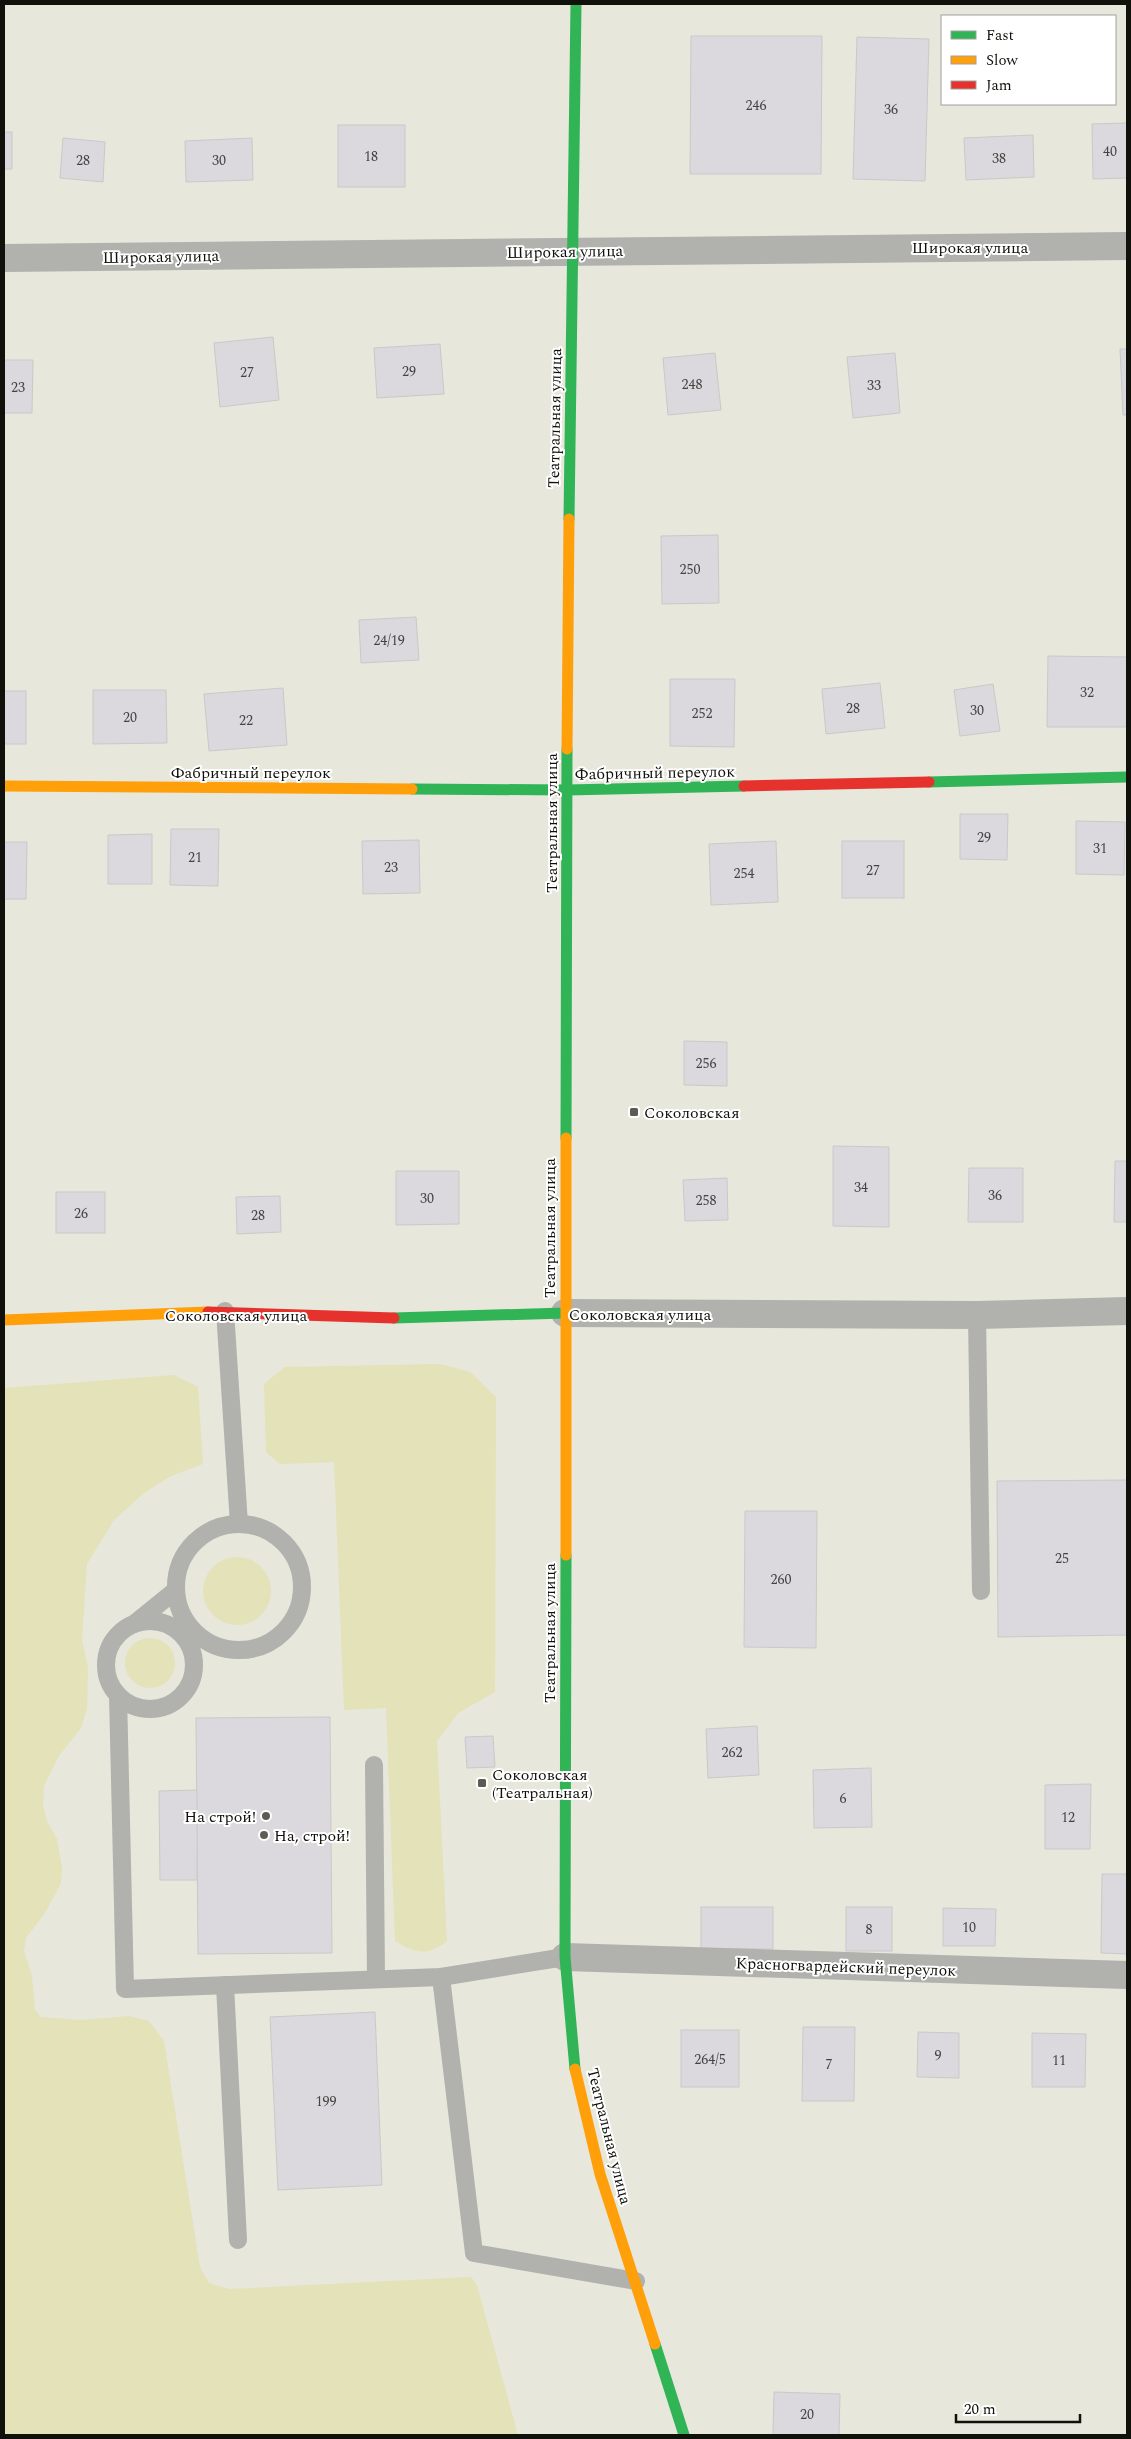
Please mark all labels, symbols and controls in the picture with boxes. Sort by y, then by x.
legend [941,15,1116,105]
text: Fast [986,24,1014,47]
text: Slow [986,49,1018,72]
text: Jam [986,74,1012,97]
house number: 246 [746,95,767,116]
house number: 36 [884,99,898,120]
house number: 40 [1103,141,1117,162]
house number: 18 [364,146,378,167]
house number: 38 [992,148,1006,169]
house number: 28 [76,150,90,171]
house number: 30 [212,150,226,171]
street label: Широкая улица [912,236,1028,260]
street label: Широкая улица [507,239,624,265]
street label: Широкая улица [103,244,220,270]
street label: Театральная улица [542,348,568,488]
house number: 29 [402,361,416,382]
house number: 27 [240,362,254,383]
house number: 248 [682,374,703,395]
house number: 33 [867,375,881,396]
house number: 23 [11,377,25,398]
house number: 250 [680,559,701,580]
house number: 24/19 [373,630,405,651]
house number: 32 [1080,682,1094,703]
house number: 28 [846,698,860,719]
house number: 30 [970,700,984,721]
house number: 252 [692,703,713,724]
house number: 20 [123,707,137,728]
house number: 22 [239,710,253,731]
street label: Театральная улица [540,753,564,893]
street label: Фабричный переулок [575,760,735,786]
street label: Фабричный переулок [171,761,331,785]
house number: 29 [977,827,991,848]
house number: 31 [1093,838,1107,859]
house number: 21 [188,847,202,868]
house number: 23 [384,857,398,878]
house number: 27 [866,860,880,881]
house number: 254 [734,863,755,884]
house number: 256 [696,1053,717,1074]
place label: Соколовская [644,1101,739,1125]
marker: Соколовская [628,1106,640,1118]
street label: Театральная улица [538,1158,562,1298]
house number: 34 [854,1177,868,1198]
house number: 36 [988,1185,1002,1206]
house number: 30 [420,1188,434,1209]
house number: 258 [696,1190,717,1211]
house number: 26 [74,1203,88,1224]
house number: 28 [251,1205,265,1226]
street label: Соколовская улица [569,1303,711,1327]
street label: Соколовская улица [165,1304,307,1328]
house number: 25 [1055,1548,1069,1569]
street label: Театральная улица [538,1563,562,1703]
house number: 260 [771,1569,792,1590]
house number: 262 [722,1742,743,1763]
place label: Соколовская (Театральная) [492,1763,593,1805]
marker: Соколовская (Театральная) [476,1777,488,1789]
house number: 6 [840,1788,847,1809]
place label: На строй! [184,1805,256,1829]
house number: 12 [1061,1807,1075,1828]
marker: На строй! [260,1810,272,1822]
place label: На, строй! [274,1824,350,1848]
marker: На, строй! [258,1829,270,1841]
house number: 10 [962,1917,976,1938]
house number: 8 [866,1919,873,1940]
street label: Красногвардейский переулок [735,1951,957,1983]
house number: 9 [935,2045,942,2066]
house number: 264/5 [694,2049,726,2070]
house number: 11 [1052,2050,1066,2071]
house number: 7 [826,2054,833,2075]
street label: Театральная улица [580,2065,638,2207]
house number: 199 [316,2091,337,2112]
scale bar [956,2392,1080,2424]
text: 20 m [964,2398,996,2421]
house number: 20 [800,2404,814,2425]

